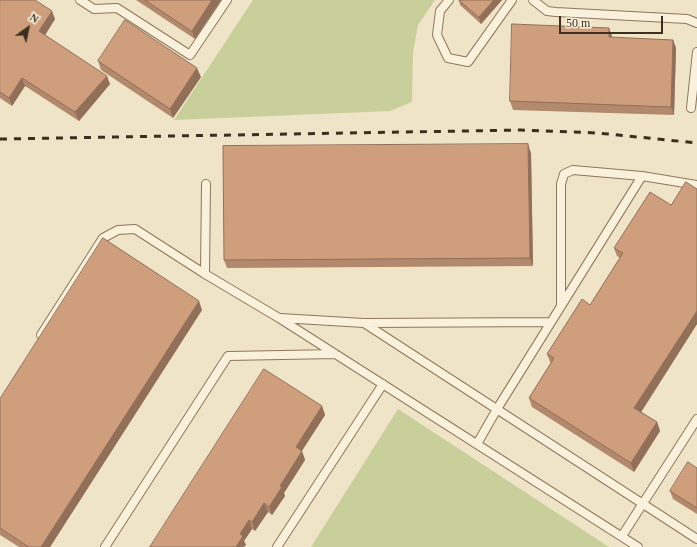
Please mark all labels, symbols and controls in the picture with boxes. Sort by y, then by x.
north arrow [8,8,48,48]
scale bar [561,8,665,34]
text: N [28,11,41,25]
text: 50 m [566,16,590,30]

